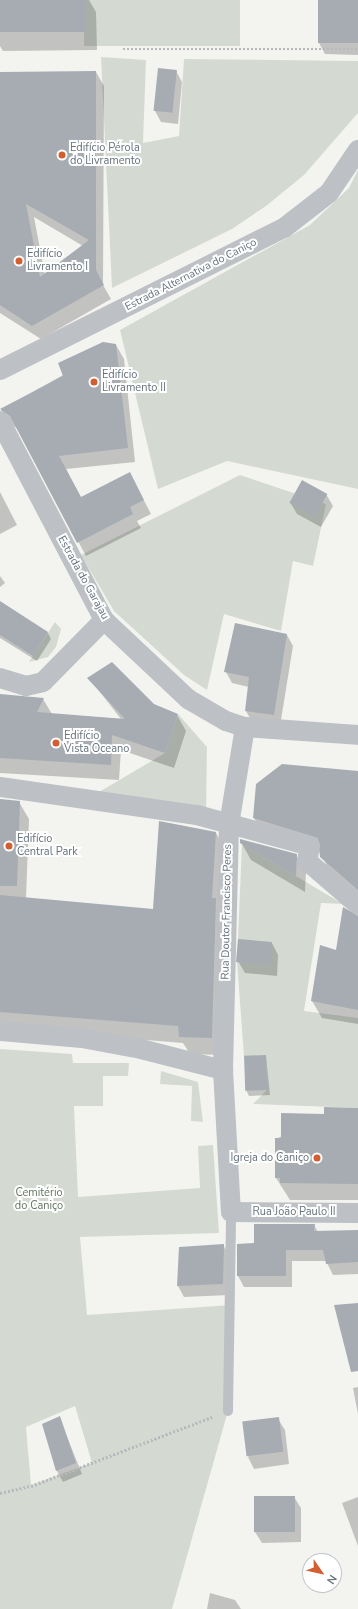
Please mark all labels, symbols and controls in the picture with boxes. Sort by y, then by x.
place label: Edifício Pérola do Livramento [70,142,141,168]
marker: Edifício Pérola do Livramento [57,150,67,160]
street label: Estrada Alternativa do Caniço [123,236,259,314]
place label: Edifício Livramento I [27,248,88,274]
marker: Edifício Livramento I [14,256,24,266]
place label: Edifício Livramento II [102,369,166,395]
marker: Edifício Livramento II [89,377,99,387]
street label: Estrada do Garajau [55,534,111,622]
place label: Edifício Vista Oceano [64,730,129,756]
marker: Edifício Vista Oceano [51,738,61,748]
place label: Edifício Central Park [17,833,78,859]
marker: Edifício Central Park [4,841,14,851]
street label: Rua Doutor Francisco Peres [219,844,235,980]
place label: Igreja do Caniço [230,1151,309,1165]
marker: Igreja do Caniço [312,1153,322,1163]
park label: Cemitério do Caniço [15,1187,63,1213]
street label: Rua João Paulo II [252,1205,336,1219]
north arrow [302,1553,342,1593]
text: N [323,1572,340,1587]

